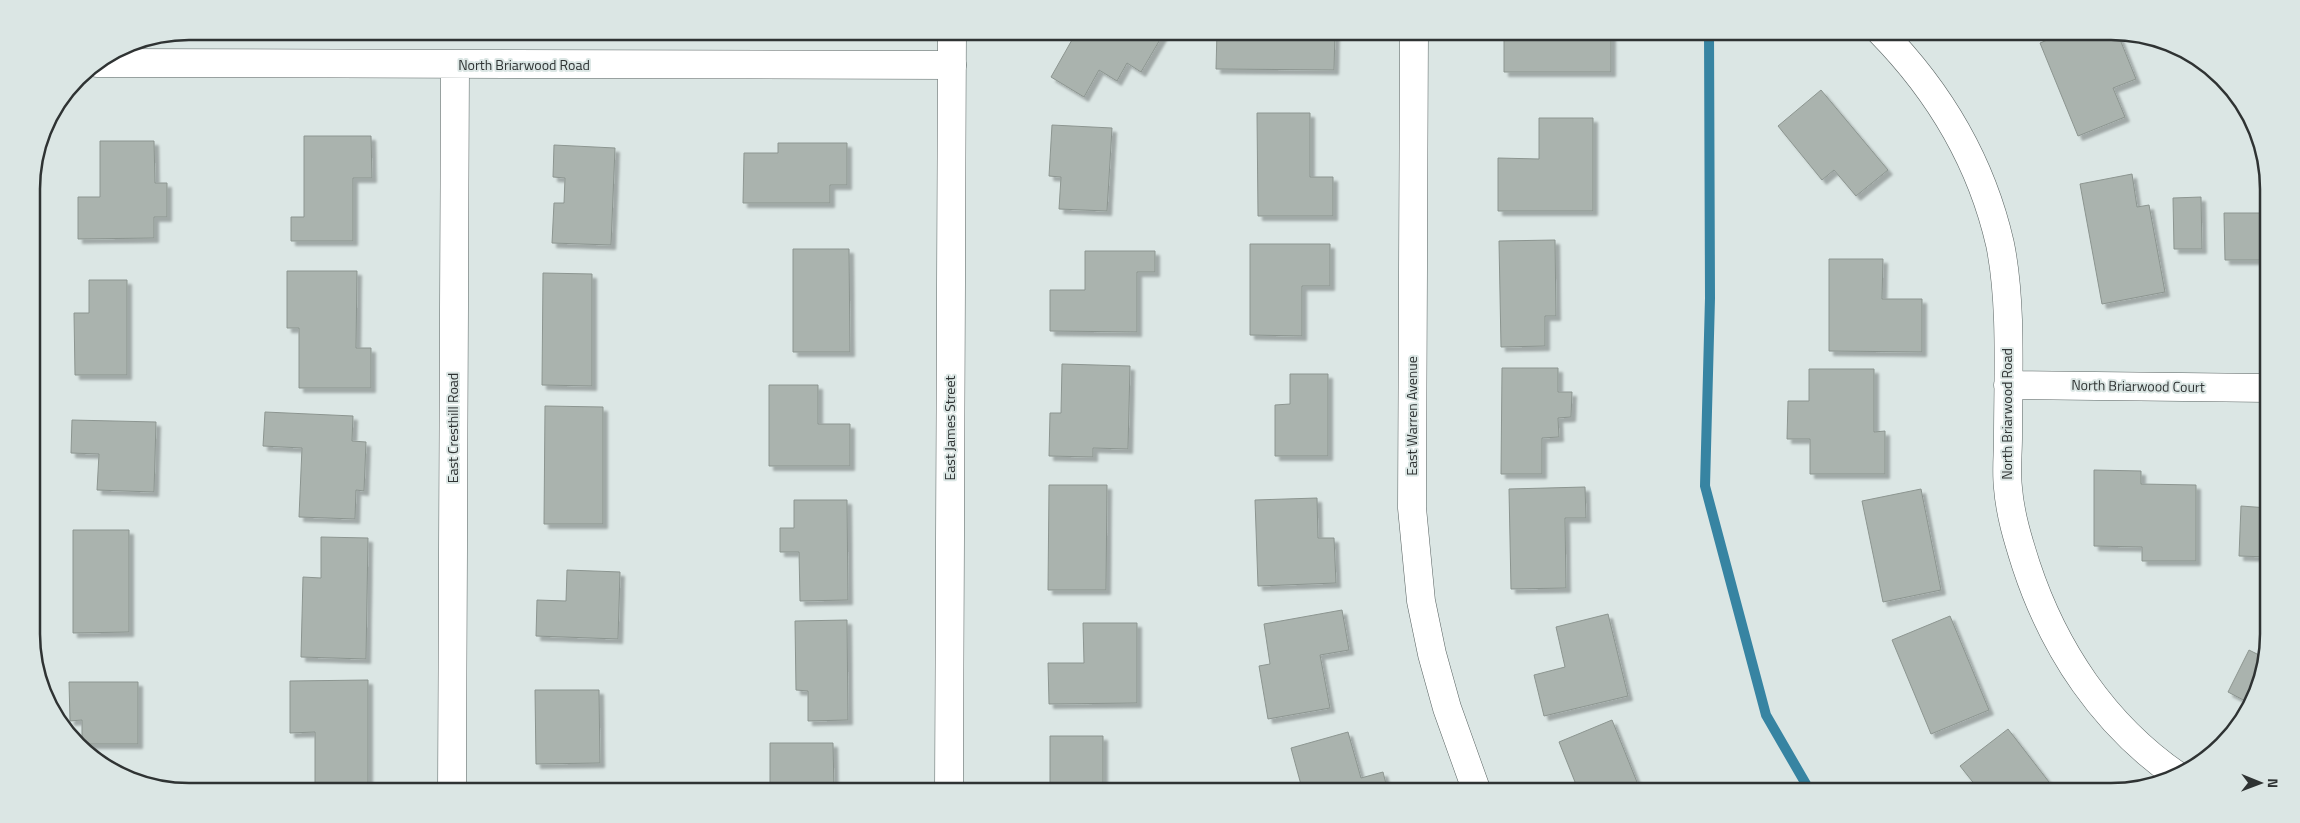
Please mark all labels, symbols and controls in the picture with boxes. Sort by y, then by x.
street label: North Briarwood Road [458,54,590,75]
street label: North Briarwood Road [1996,348,2017,480]
street label: East Warren Avenue [1401,356,1422,476]
street label: East Cresthill Road [442,373,463,483]
street label: North Briarwood Court [2071,374,2205,397]
street label: East James Street [939,376,960,480]
north arrow [2235,758,2285,808]
text: N [2263,778,2284,788]

